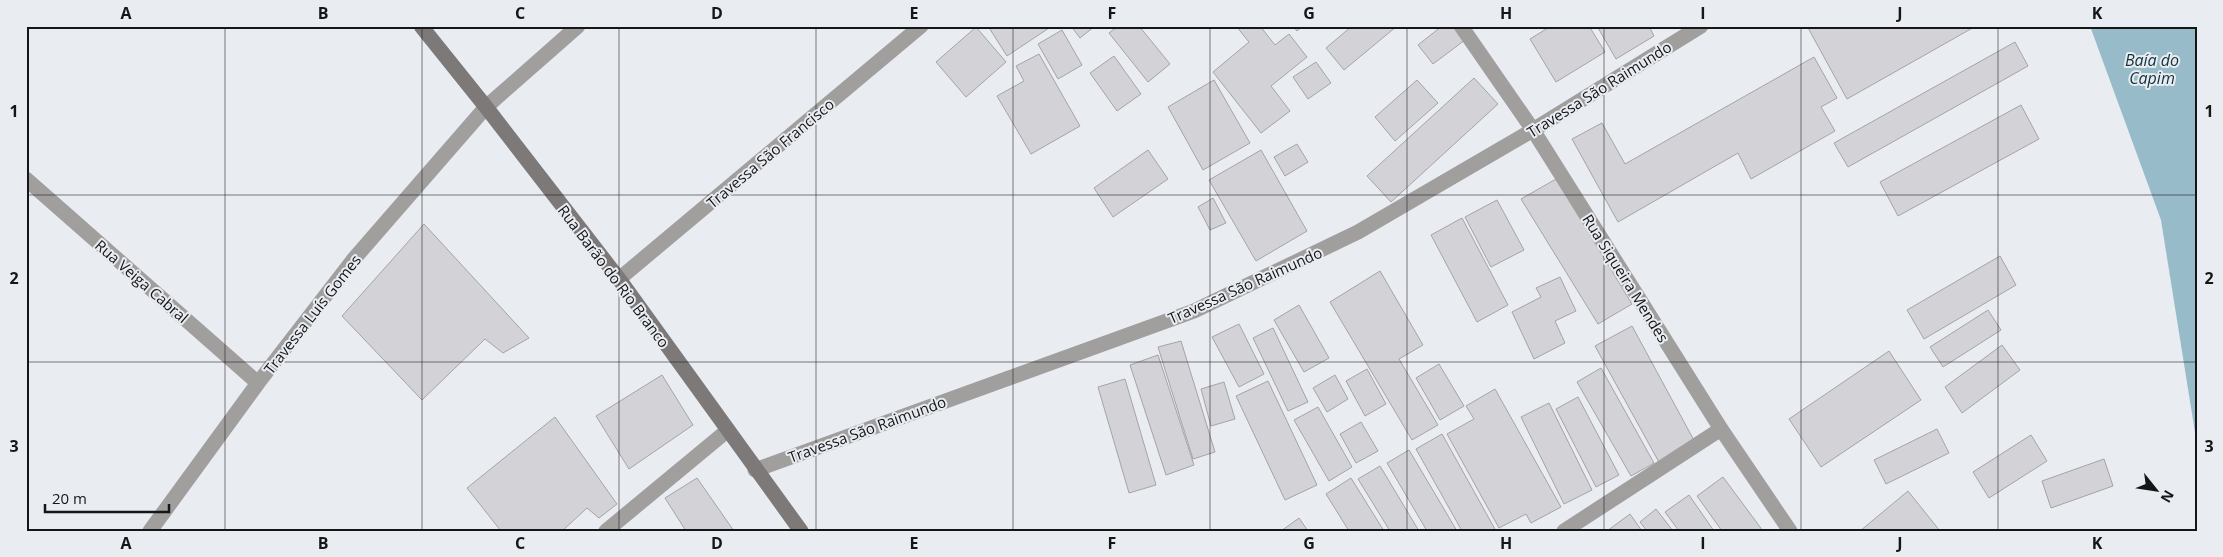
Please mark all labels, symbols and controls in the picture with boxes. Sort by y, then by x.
text: A [120,2,132,24]
text: B [318,2,328,24]
text: C [515,2,525,24]
text: D [711,2,723,24]
text: E [910,2,919,24]
text: F [1108,2,1116,24]
text: G [1303,2,1315,24]
text: H [1500,2,1512,24]
text: I [1700,2,1706,24]
text: J [1895,2,1903,24]
text: K [2092,2,2103,24]
street label: Travessa São Raimundo [1523,36,1675,142]
water label: Baía do Capim [2125,49,2179,89]
street label: Travessa São Francisco [702,94,838,212]
text: 1 [9,100,19,122]
text: 1 [2204,100,2214,122]
street label: Rua Barão do Rio Branco [554,201,674,351]
street label: Rua Siqueira Mendes [1578,210,1674,346]
street label: Rua Veiga Cabral [91,235,193,327]
street label: Travessa São Raimundo [1165,242,1325,328]
street label: Travessa Luís Gomes [259,250,365,378]
text: 2 [9,267,19,289]
text: 2 [2204,267,2214,289]
street label: Travessa São Raimundo [785,391,949,467]
text: 3 [9,435,19,457]
text: 3 [2204,435,2214,457]
north arrow [2130,464,2180,514]
scale bar [45,482,169,514]
text: N [2157,487,2179,506]
text: 20 m [52,488,87,508]
text: A [120,532,132,554]
text: B [318,532,328,554]
text: C [515,532,525,554]
text: D [711,532,723,554]
text: E [910,532,919,554]
text: F [1108,532,1116,554]
text: G [1303,532,1315,554]
text: H [1500,532,1512,554]
text: I [1700,532,1706,554]
text: J [1895,532,1903,554]
text: K [2092,532,2103,554]

